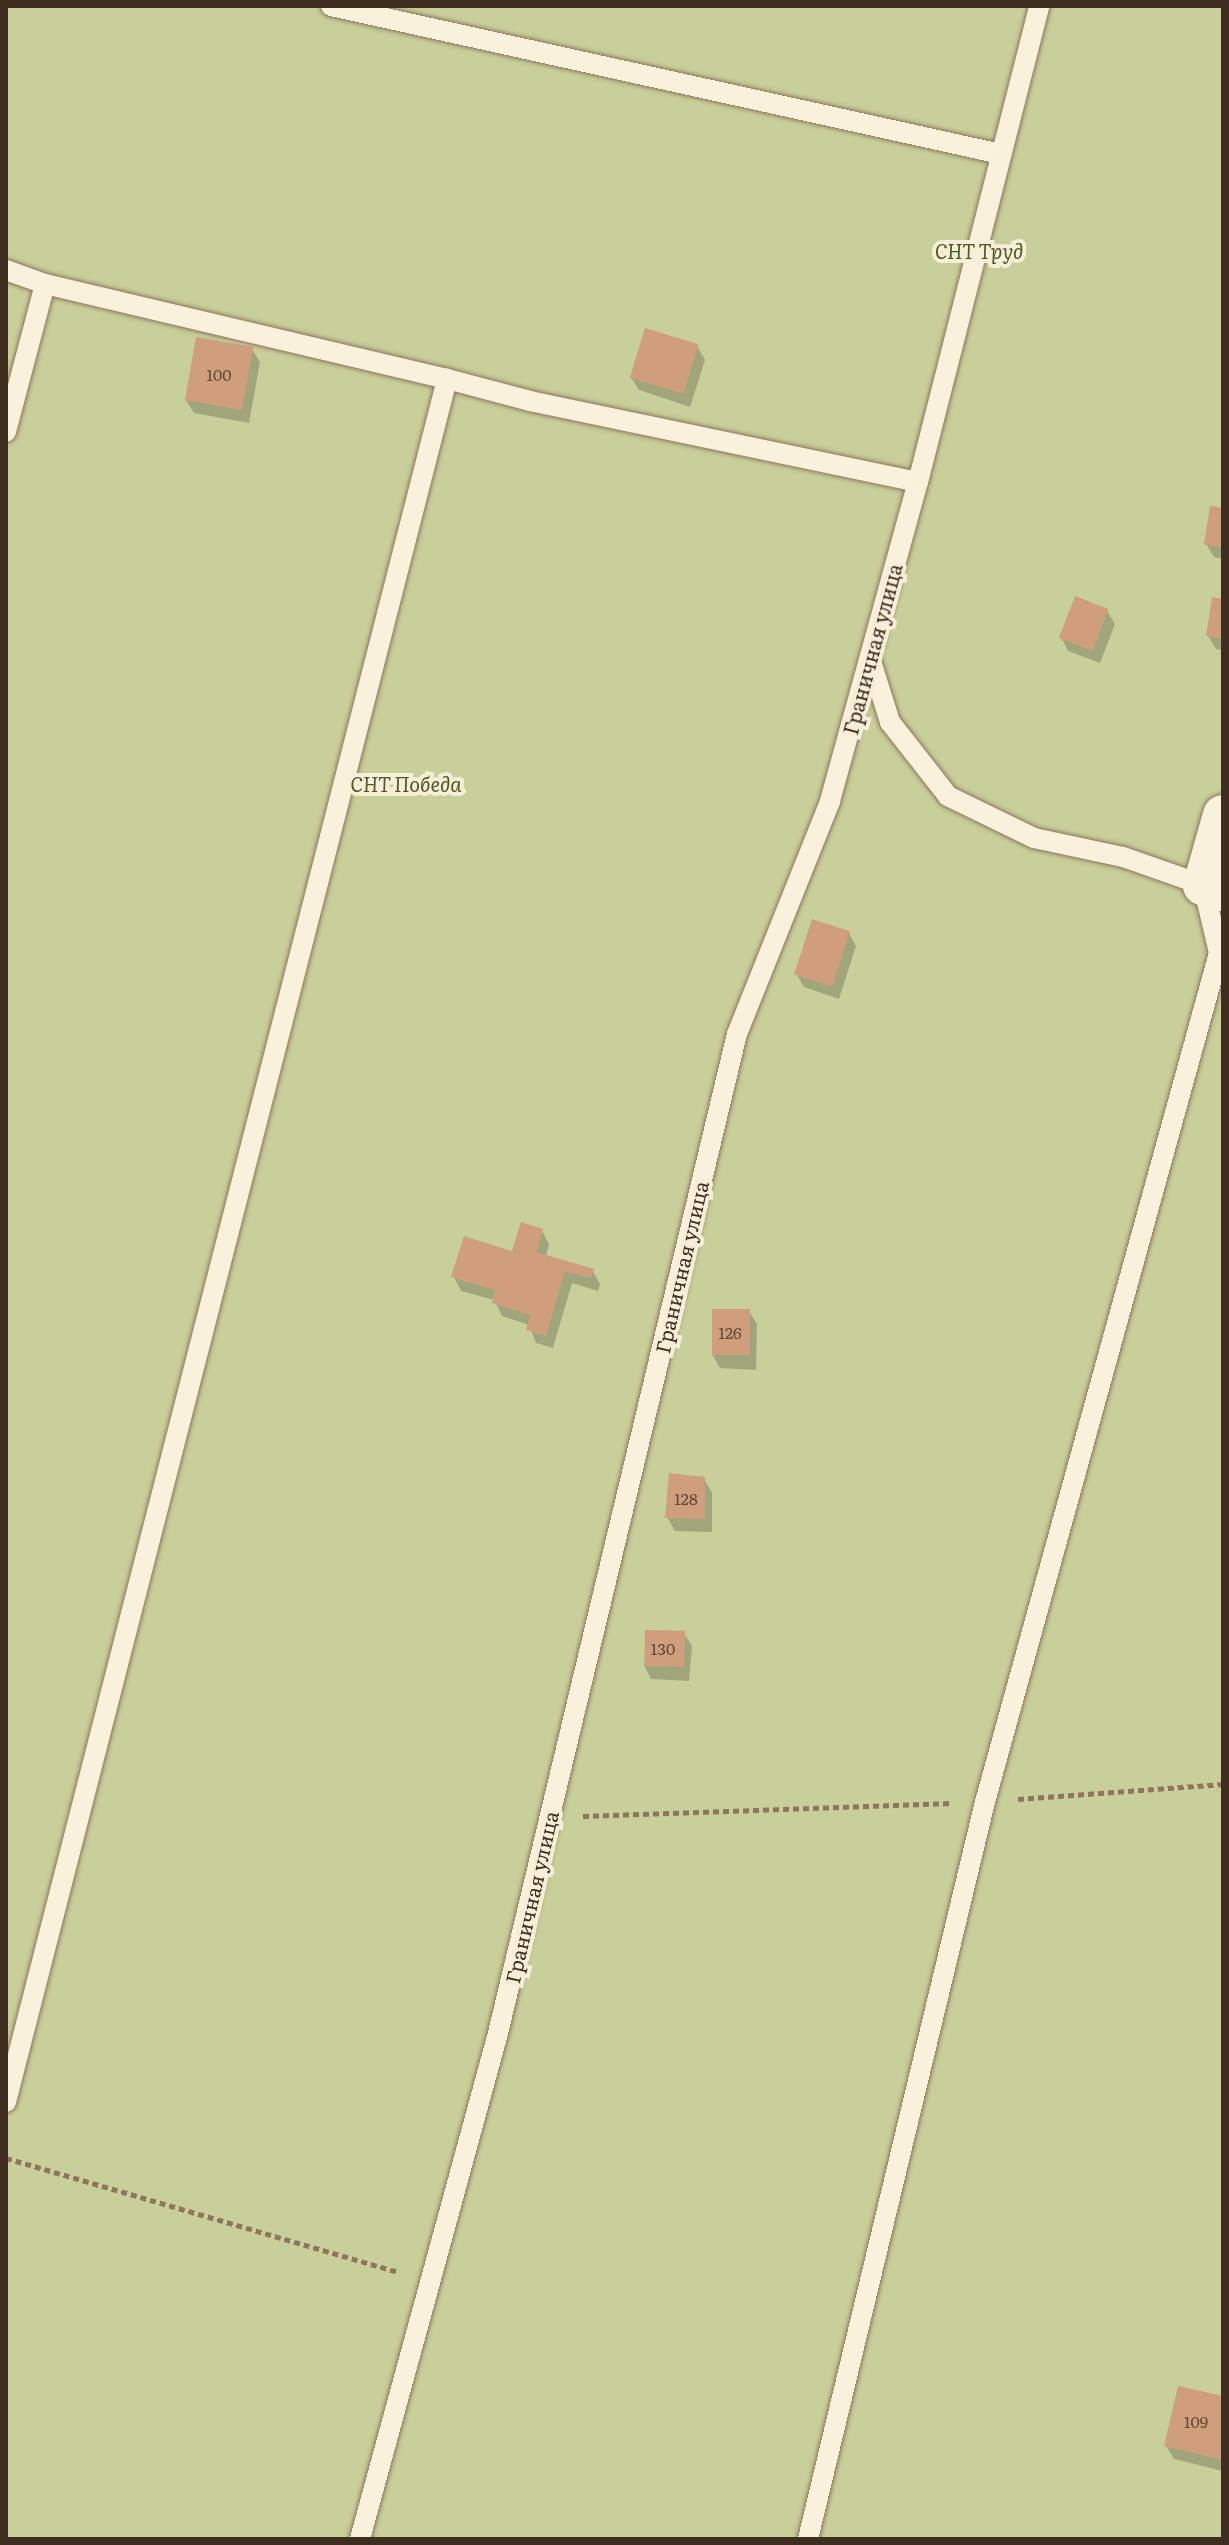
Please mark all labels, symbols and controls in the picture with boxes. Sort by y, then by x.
park label: СНТ Труд [935,238,1023,262]
house number: 100 [206,364,232,384]
street label: Граничная улица [838,561,906,737]
park label: СНТ Победа [350,771,462,795]
street label: Граничная улица [649,1178,713,1356]
house number: 126 [718,1322,742,1342]
house number: 128 [674,1488,698,1508]
house number: 130 [651,1638,675,1658]
street label: Граничная улица [499,1808,563,1986]
house number: 109 [1184,2411,1208,2431]

